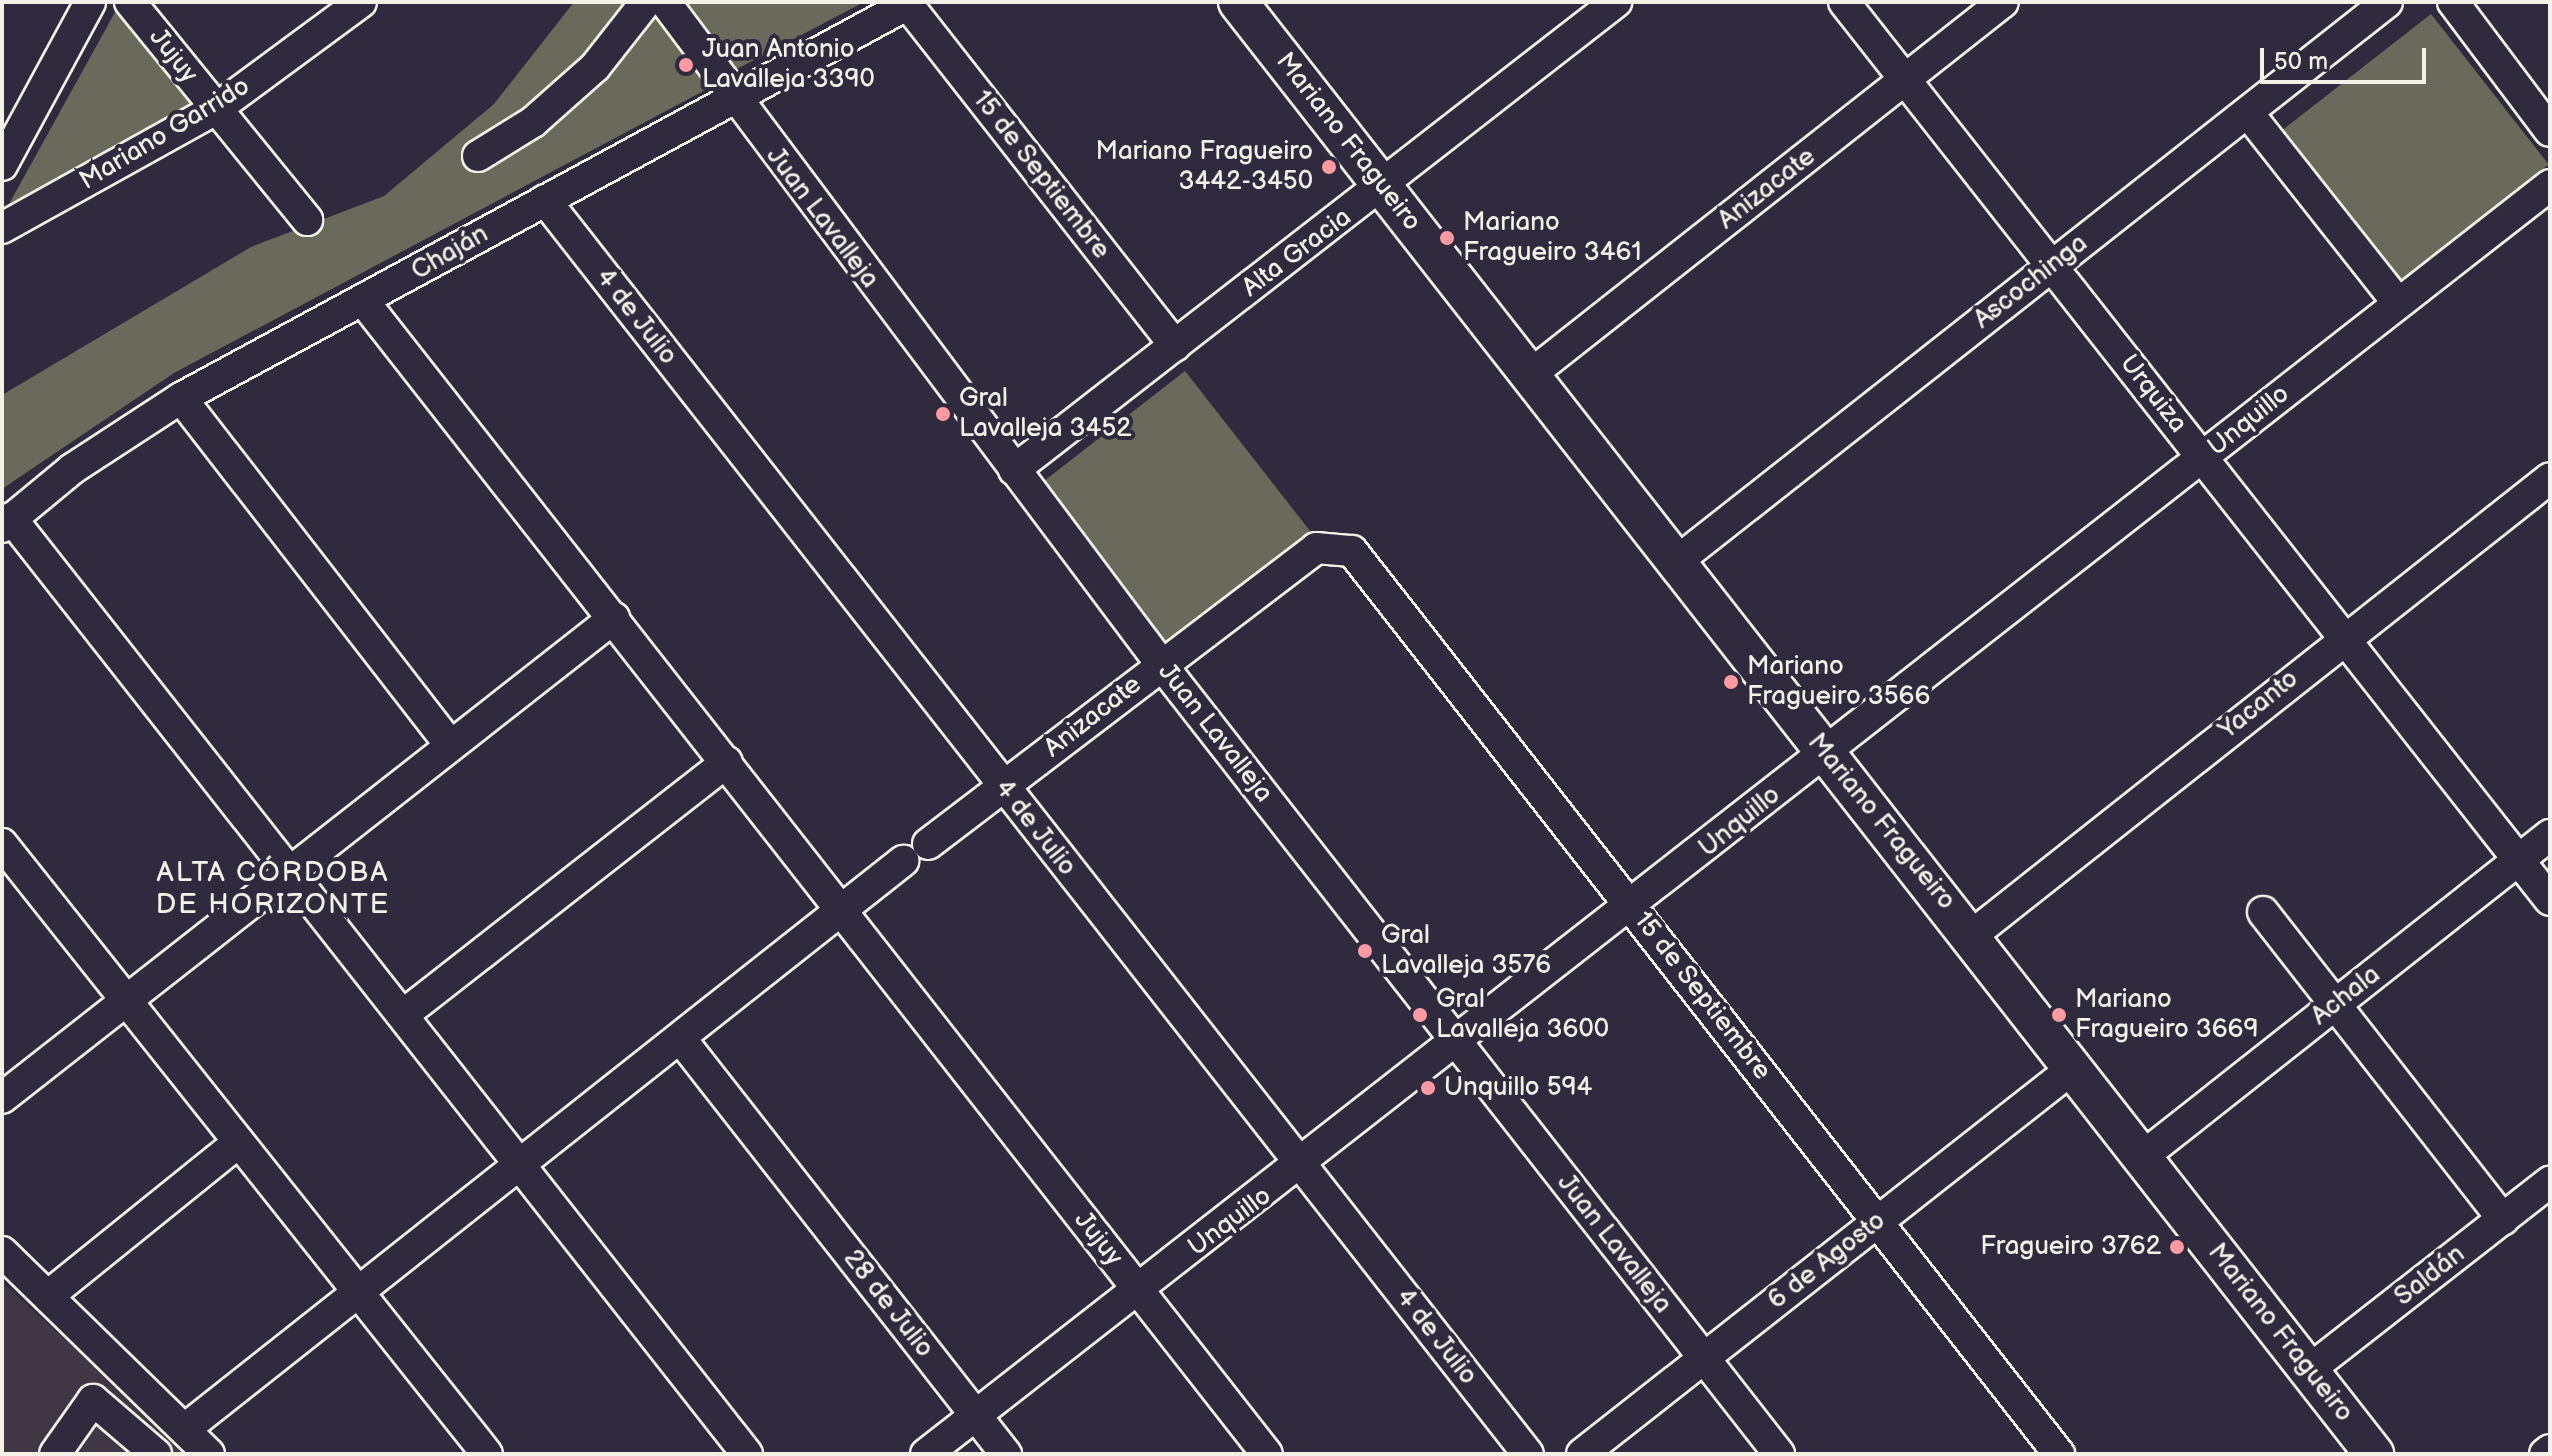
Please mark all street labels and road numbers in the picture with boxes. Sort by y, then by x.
street label: Jujuy [142,23,204,89]
street label: Mariano Fragueiro [1269,47,1427,237]
street label: Mariano Garrido [74,71,256,197]
street label: 15 de Septiembre [965,84,1117,266]
street label: Anizacate [1712,141,1822,237]
street label: Juan Lavalleja [759,142,885,294]
street label: Alta Gracia [1236,202,1358,304]
street label: Chaján [406,219,494,287]
street label: Ascochinga [1968,228,2094,336]
street label: 4 de Julio [588,262,684,372]
street label: Urquiza [2113,349,2193,439]
street label: Unquillo [2202,379,2296,463]
street label: Juan Lavalleja [1151,657,1279,809]
street label: Yacanto [2213,664,2305,746]
street label: Anizacate [1038,669,1148,765]
street label: Mariano Fragueiro [1800,728,1962,916]
street label: 4 de Julio [987,773,1083,883]
street label: Unquillo [1693,780,1787,864]
street label: 15 de Septiembre [1626,905,1778,1087]
street label: Achala [2305,960,2387,1032]
street label: Juan Lavalleja [1550,1168,1678,1320]
street label: Unquillo [1182,1181,1278,1263]
street label: Jujuy [1067,1206,1129,1272]
street label: 6 de Agosto [1762,1206,1892,1316]
street label: Mariano Fragueiro [2201,1238,2359,1428]
street label: Saldán [2389,1239,2471,1313]
street label: 28 de Julio [836,1243,940,1365]
street label: 4 de Julio [1388,1282,1484,1392]

